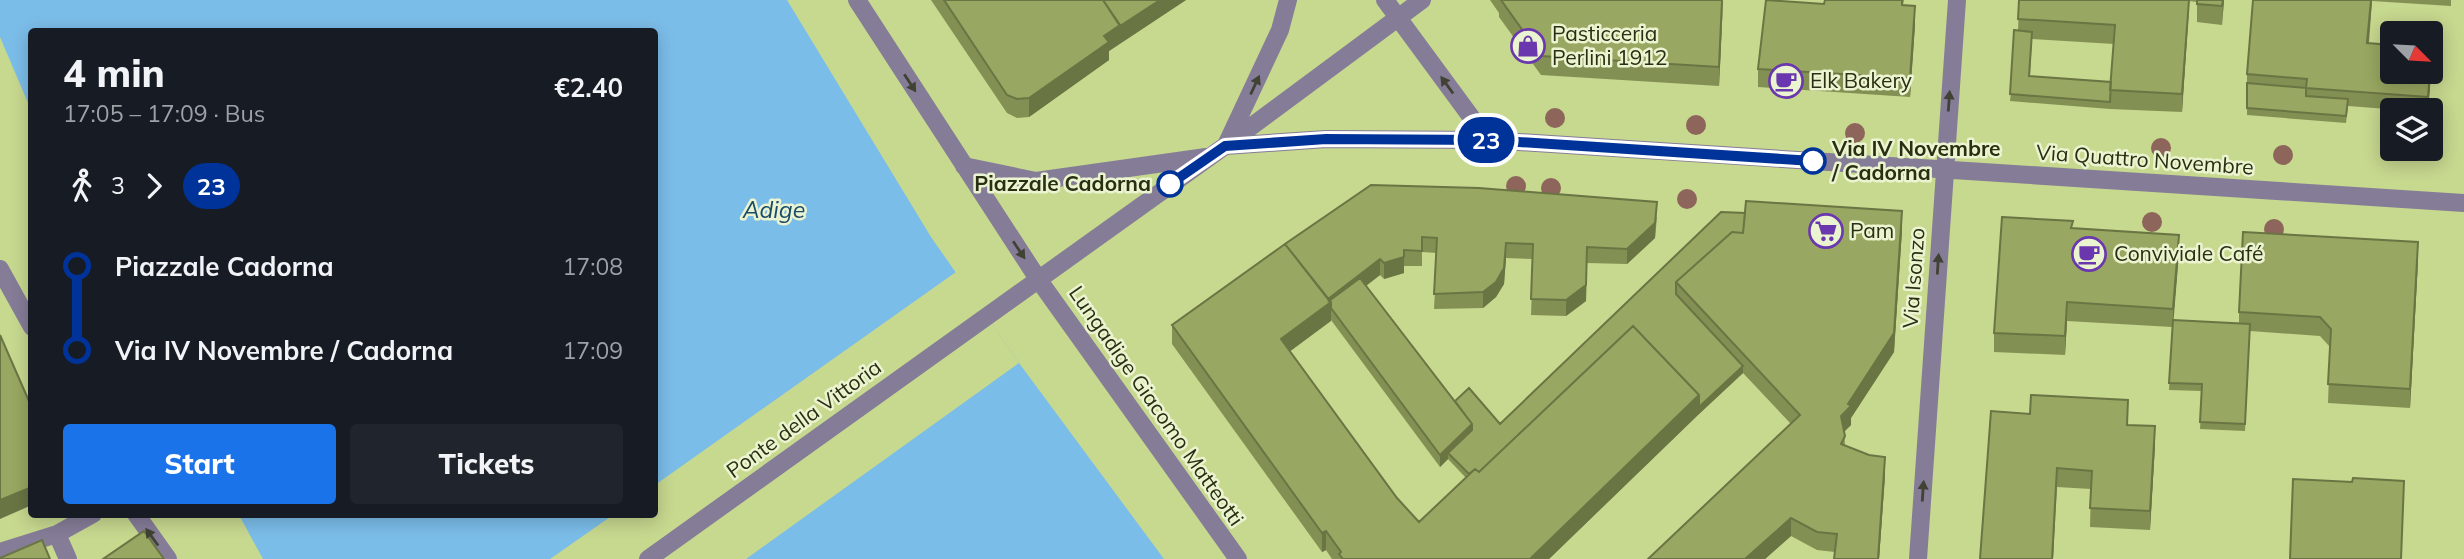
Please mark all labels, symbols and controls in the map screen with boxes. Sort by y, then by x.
place label: Pasticceria Perlini 1912 [1552,20,1667,70]
north arrow [2380,21,2443,84]
map controls [2380,21,2443,161]
shop icon: Pasticceria Perlini 1912 [1509,27,1547,65]
text: 4 min [63,49,165,97]
cafe icon: Elk Bakery [1767,62,1805,100]
place label: Elk Bakery [1810,67,1912,93]
text: €2.40 [554,71,623,104]
one-way arrow [904,73,917,93]
one-way arrow [1249,75,1260,95]
one-way arrow [1441,76,1455,94]
one-way arrow [1944,90,1955,112]
button: layers [2380,98,2443,161]
text: 17:05 – 17:09 · Bus [63,99,265,128]
line badge: 23 [1454,117,1518,163]
text: 23 [1472,125,1500,155]
place label: Via IV Novembre / Cadorna [1831,135,2001,185]
street label: Via Quattro Novembre [2035,138,2255,180]
marker: Via IV Novembre / Cadorna [1800,148,1826,174]
icon: walk [63,167,101,205]
icon: forward [135,167,173,205]
place label: Piazzale Cadorna [974,170,1151,196]
text: 3 [111,171,125,200]
text: 23 [197,171,226,201]
marker: Piazzale Cadorna [1157,171,1183,197]
water label: Adige [742,195,805,224]
supermarket icon: Pam [1807,212,1845,250]
place label: Pam [1850,217,1894,243]
street label: Via Isonzo [1897,227,1929,329]
cafe icon: Conviviale Café [2070,235,2108,273]
place label: Conviviale Café [2114,240,2263,266]
one-way arrow [1012,241,1026,259]
text: Piazzale Cadorna [115,250,334,283]
text: 17:08 [563,252,623,281]
one-way arrow [1933,253,1944,275]
street label: Lungadige Giacomo Matteotti [1064,281,1250,530]
text: Via IV Novembre / Cadorna [115,334,453,367]
text: 17:09 [563,336,623,365]
street label: Ponte della Vittoria [721,353,886,483]
button: Start [63,424,336,504]
button: Tickets [350,424,623,504]
one-way arrow [1918,480,1929,502]
one-way arrow [145,528,159,546]

